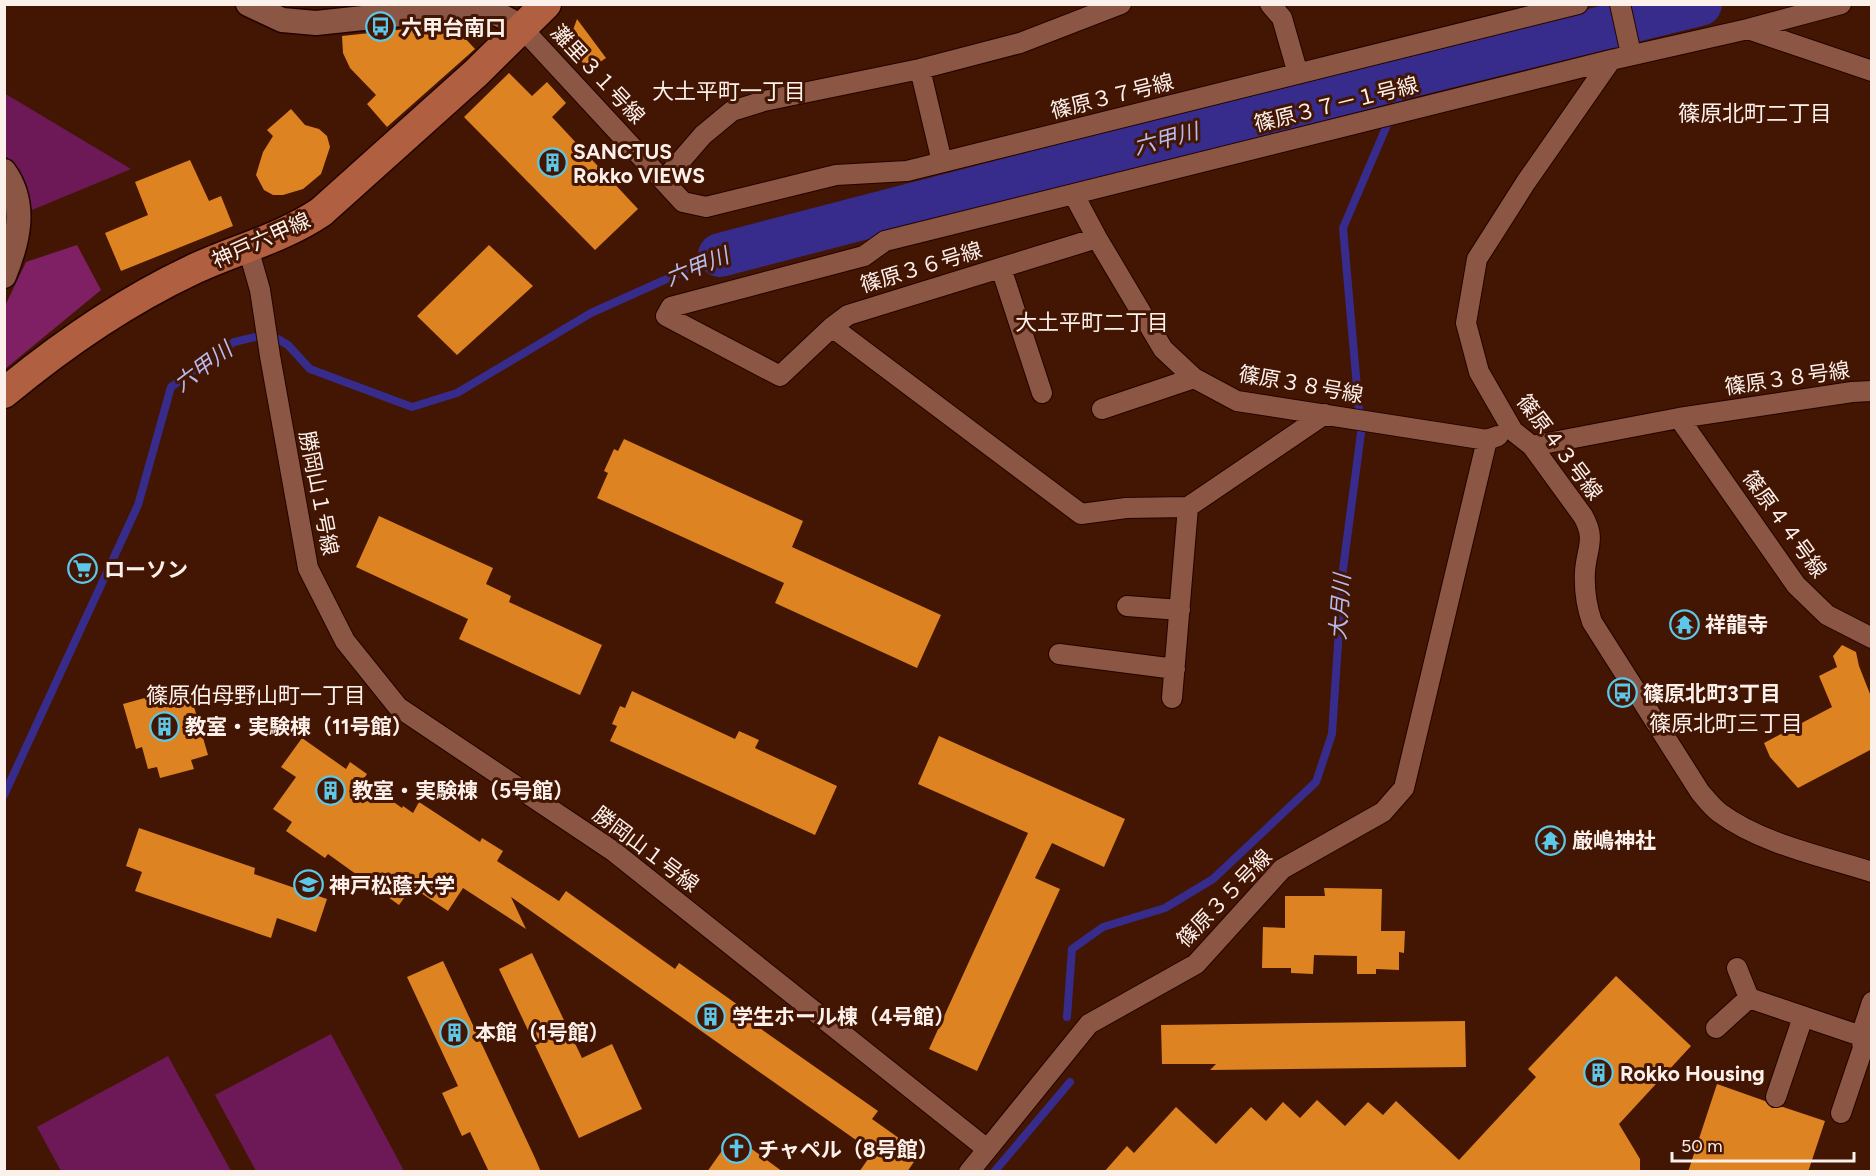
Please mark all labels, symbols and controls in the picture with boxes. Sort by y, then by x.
bus stop icon: 六甲台南口 [364,11,396,43]
place label: 六甲台南口 [401,15,506,40]
street label: 灘里３１号線 [546,19,650,129]
street label: 篠原３７号線 [1048,69,1176,123]
street label: 篠原３７－１号線 [1251,72,1421,136]
district label: 大土平町一丁目 [652,78,806,105]
district label: 篠原北町二丁目 [1678,100,1832,127]
water label: 六甲川 [1131,117,1203,161]
place label: SANCTUS Rokko VIEWS [573,139,705,188]
building icon: SANCTUS Rokko VIEWS [536,147,568,179]
street label: 神戸六甲線 [208,207,314,273]
street label: 篠原３６号線 [857,237,985,297]
water label: 六甲川 [661,241,735,292]
district label: 大土平町二丁目 [1015,309,1169,336]
water label: 六甲川 [169,335,239,398]
street label: 篠原３８号線 [1723,357,1851,399]
street label: 篠原３８号線 [1237,361,1365,407]
street label: 篠原４３号線 [1512,389,1608,505]
street label: 勝岡山１号線 [295,429,343,557]
street label: 篠原４４号線 [1738,466,1832,582]
supermarket icon: ローソン [67,553,99,585]
place label: ローソン [104,557,188,582]
water label: 大月川 [1324,571,1356,641]
temple icon: 祥龍寺 [1668,608,1700,640]
place label: 祥龍寺 [1705,612,1768,637]
bus stop icon: 篠原北町3丁目 [1606,677,1638,709]
place label: 篠原北町3丁目 [1643,681,1781,706]
district label: 篠原伯母野山町一丁目 [146,682,366,709]
building icon: 教室・実験棟（11号館） [148,710,180,742]
district label: 篠原北町三丁目 [1649,710,1803,737]
place label: 教室・実験棟（11号館） [185,714,413,739]
building icon: 教室・実験棟（5号館） [315,774,347,806]
place label: 教室・実験棟（5号館） [352,778,574,803]
street label: 勝岡山１号線 [588,801,704,897]
temple icon: 厳嶋神社 [1535,824,1567,856]
place label: 厳嶋神社 [1572,828,1656,853]
street label: 篠原３５号線 [1171,844,1277,952]
school or university icon: 神戸松蔭大学 [292,869,324,901]
place label: 神戸松蔭大学 [329,873,455,898]
building icon: 学生ホール棟（4号館） [695,1000,727,1032]
place label: 学生ホール棟（4号館） [732,1004,955,1029]
building icon: 本館（1号館） [438,1016,470,1048]
place label: 本館（1号館） [475,1020,610,1045]
building icon: Rokko Housing [1583,1057,1615,1089]
place label: Rokko Housing [1620,1061,1765,1086]
scale bar [1672,1125,1854,1163]
church icon: チャペル（8号館） [721,1133,753,1165]
text: 50 m [1681,1135,1723,1157]
place label: チャペル（8号館） [758,1137,939,1162]

